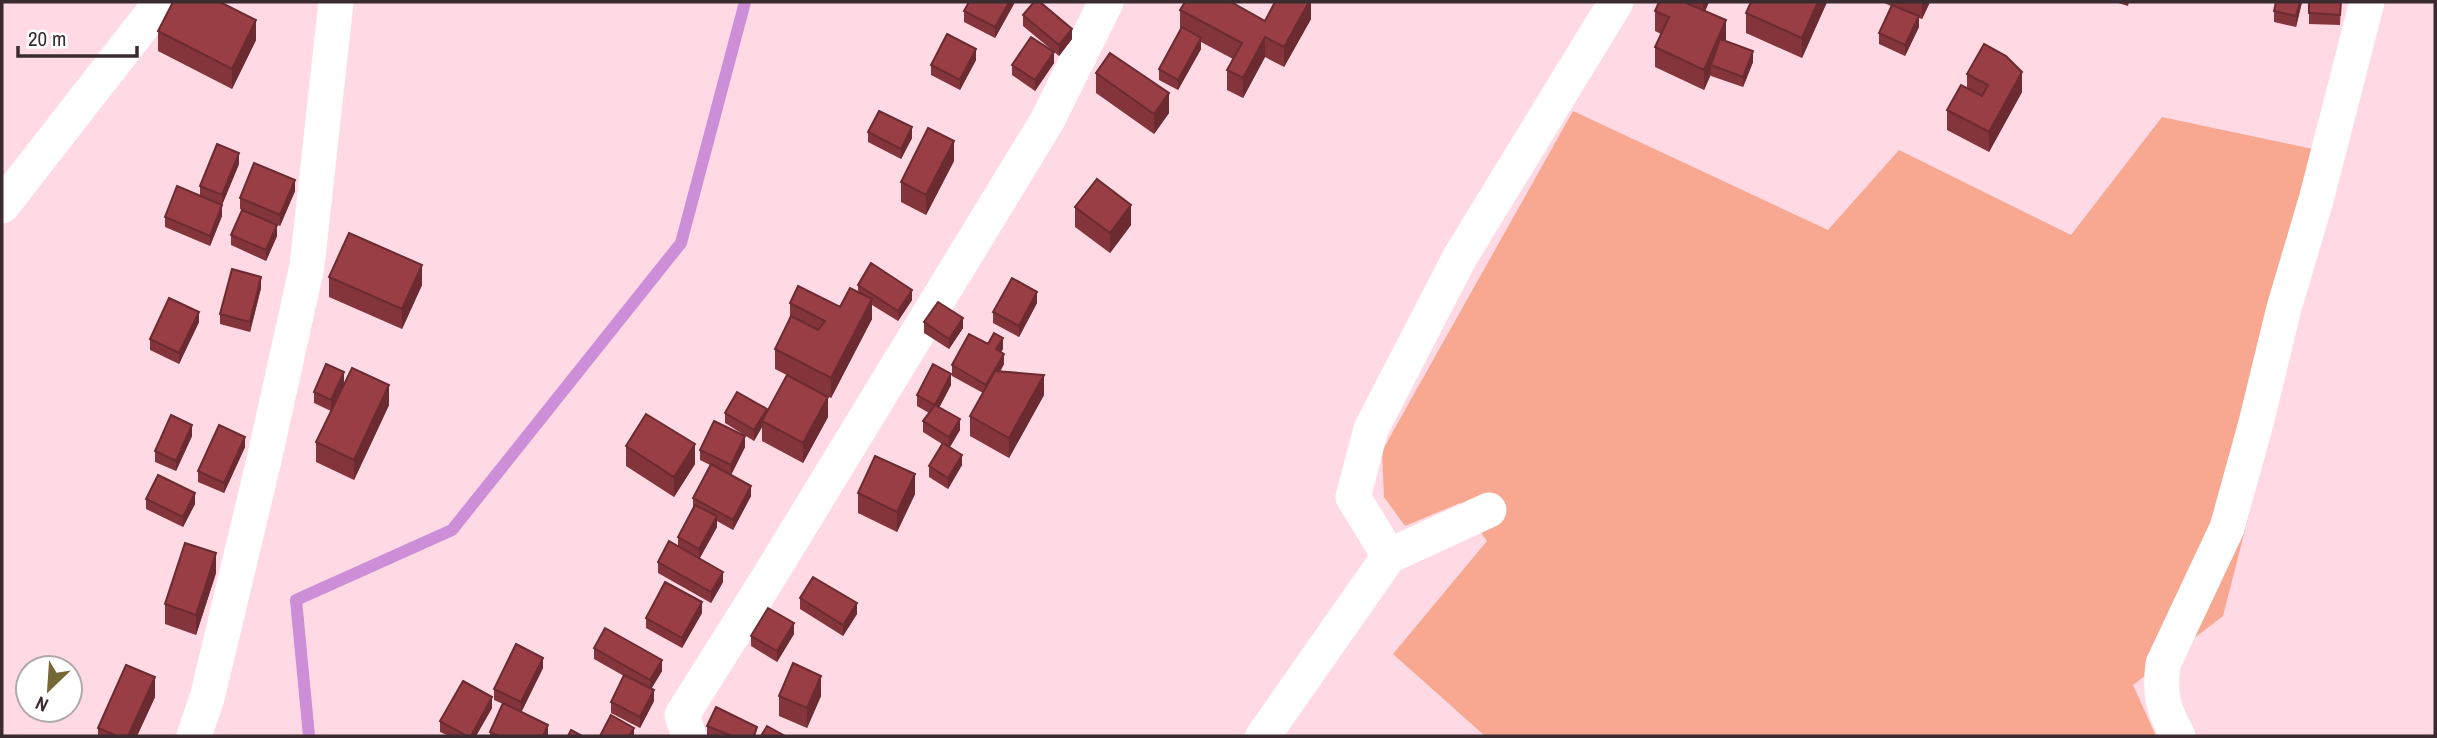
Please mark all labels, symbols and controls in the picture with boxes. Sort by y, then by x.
scale bar [18,14,136,58]
text: 20 m [28,24,66,53]
north arrow [14,654,84,724]
text: N [31,690,52,719]

